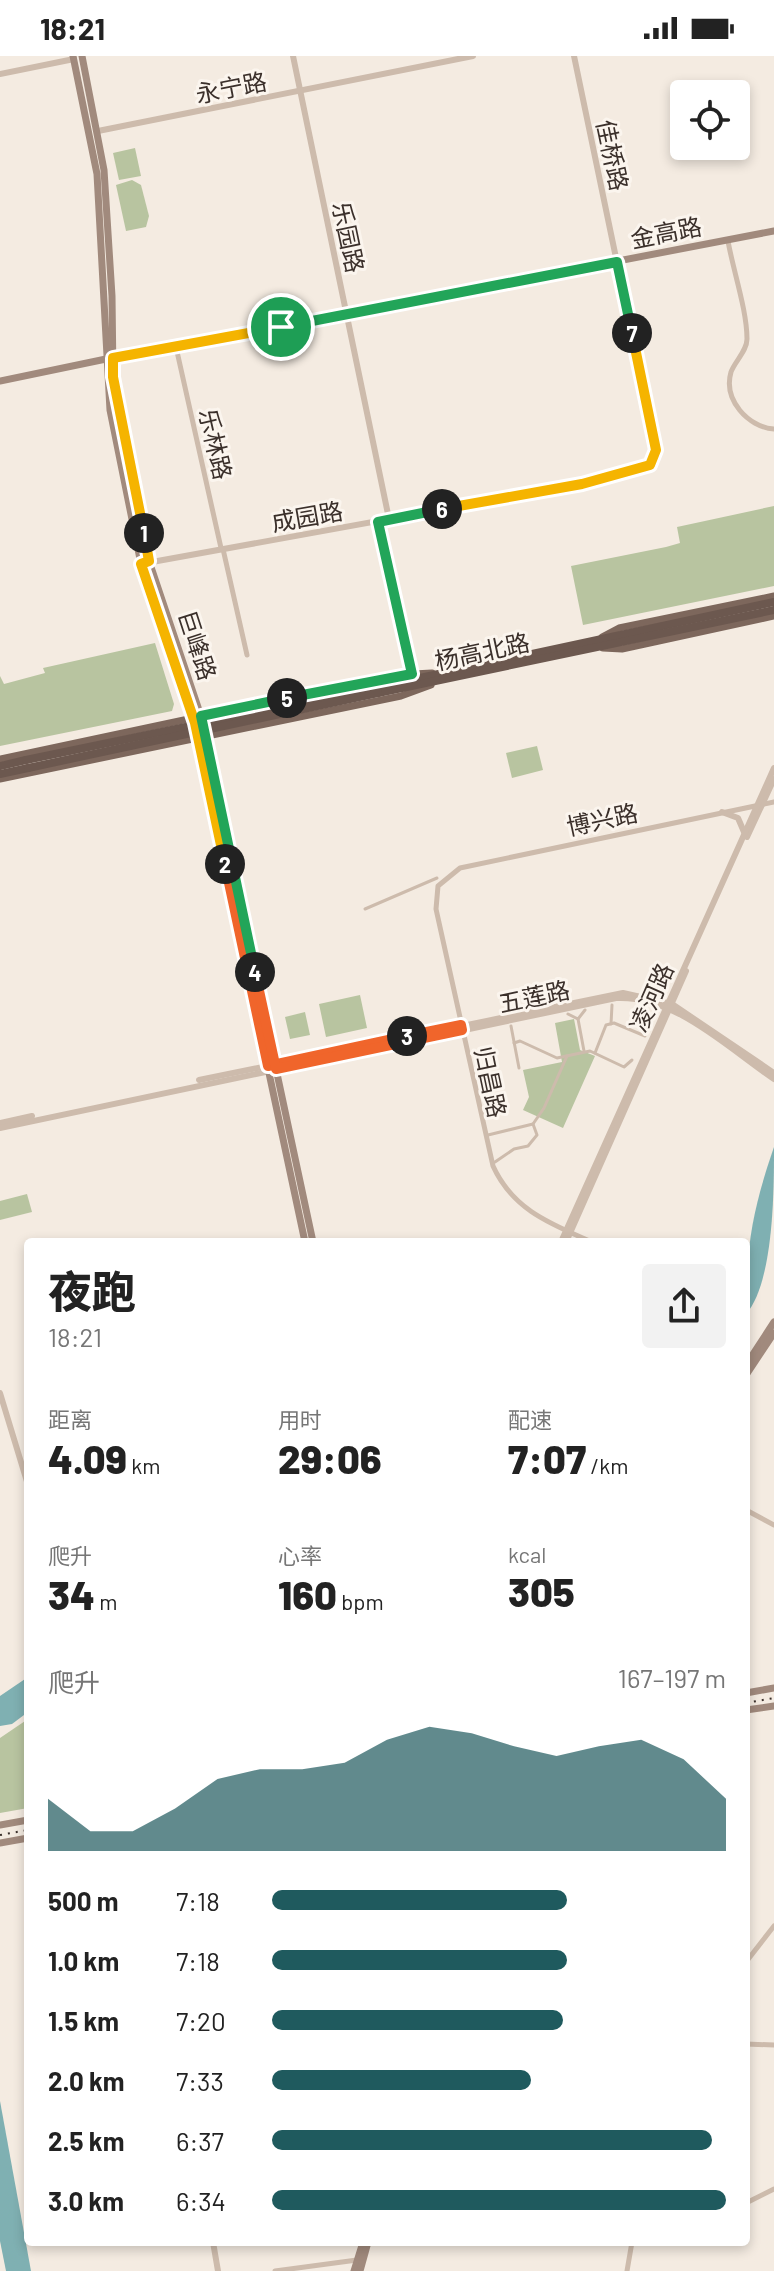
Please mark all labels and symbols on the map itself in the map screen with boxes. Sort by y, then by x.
street label: 永宁路 [193,66,269,108]
street label: 佳桥路 [591,117,635,193]
street label: 乐园路 [327,199,371,275]
street label: 金高路 [628,211,704,253]
pin [247,293,315,361]
pin: 7 [612,313,652,353]
street label: 乐林路 [194,406,238,482]
pin: 6 [422,489,462,529]
street label: 成园路 [269,495,345,537]
pin: 1 [124,513,164,553]
street label: 巨峰路 [173,606,223,684]
street label: 杨高北路 [432,627,532,675]
pin: 5 [267,678,307,718]
street label: 博兴路 [564,797,640,841]
pin: 2 [205,844,245,884]
pin: 4 [235,952,275,992]
street label: 凌河路 [623,958,679,1036]
street label: 五莲路 [496,974,572,1018]
pin: 3 [387,1016,427,1056]
street label: 归昌路 [469,1044,513,1120]

